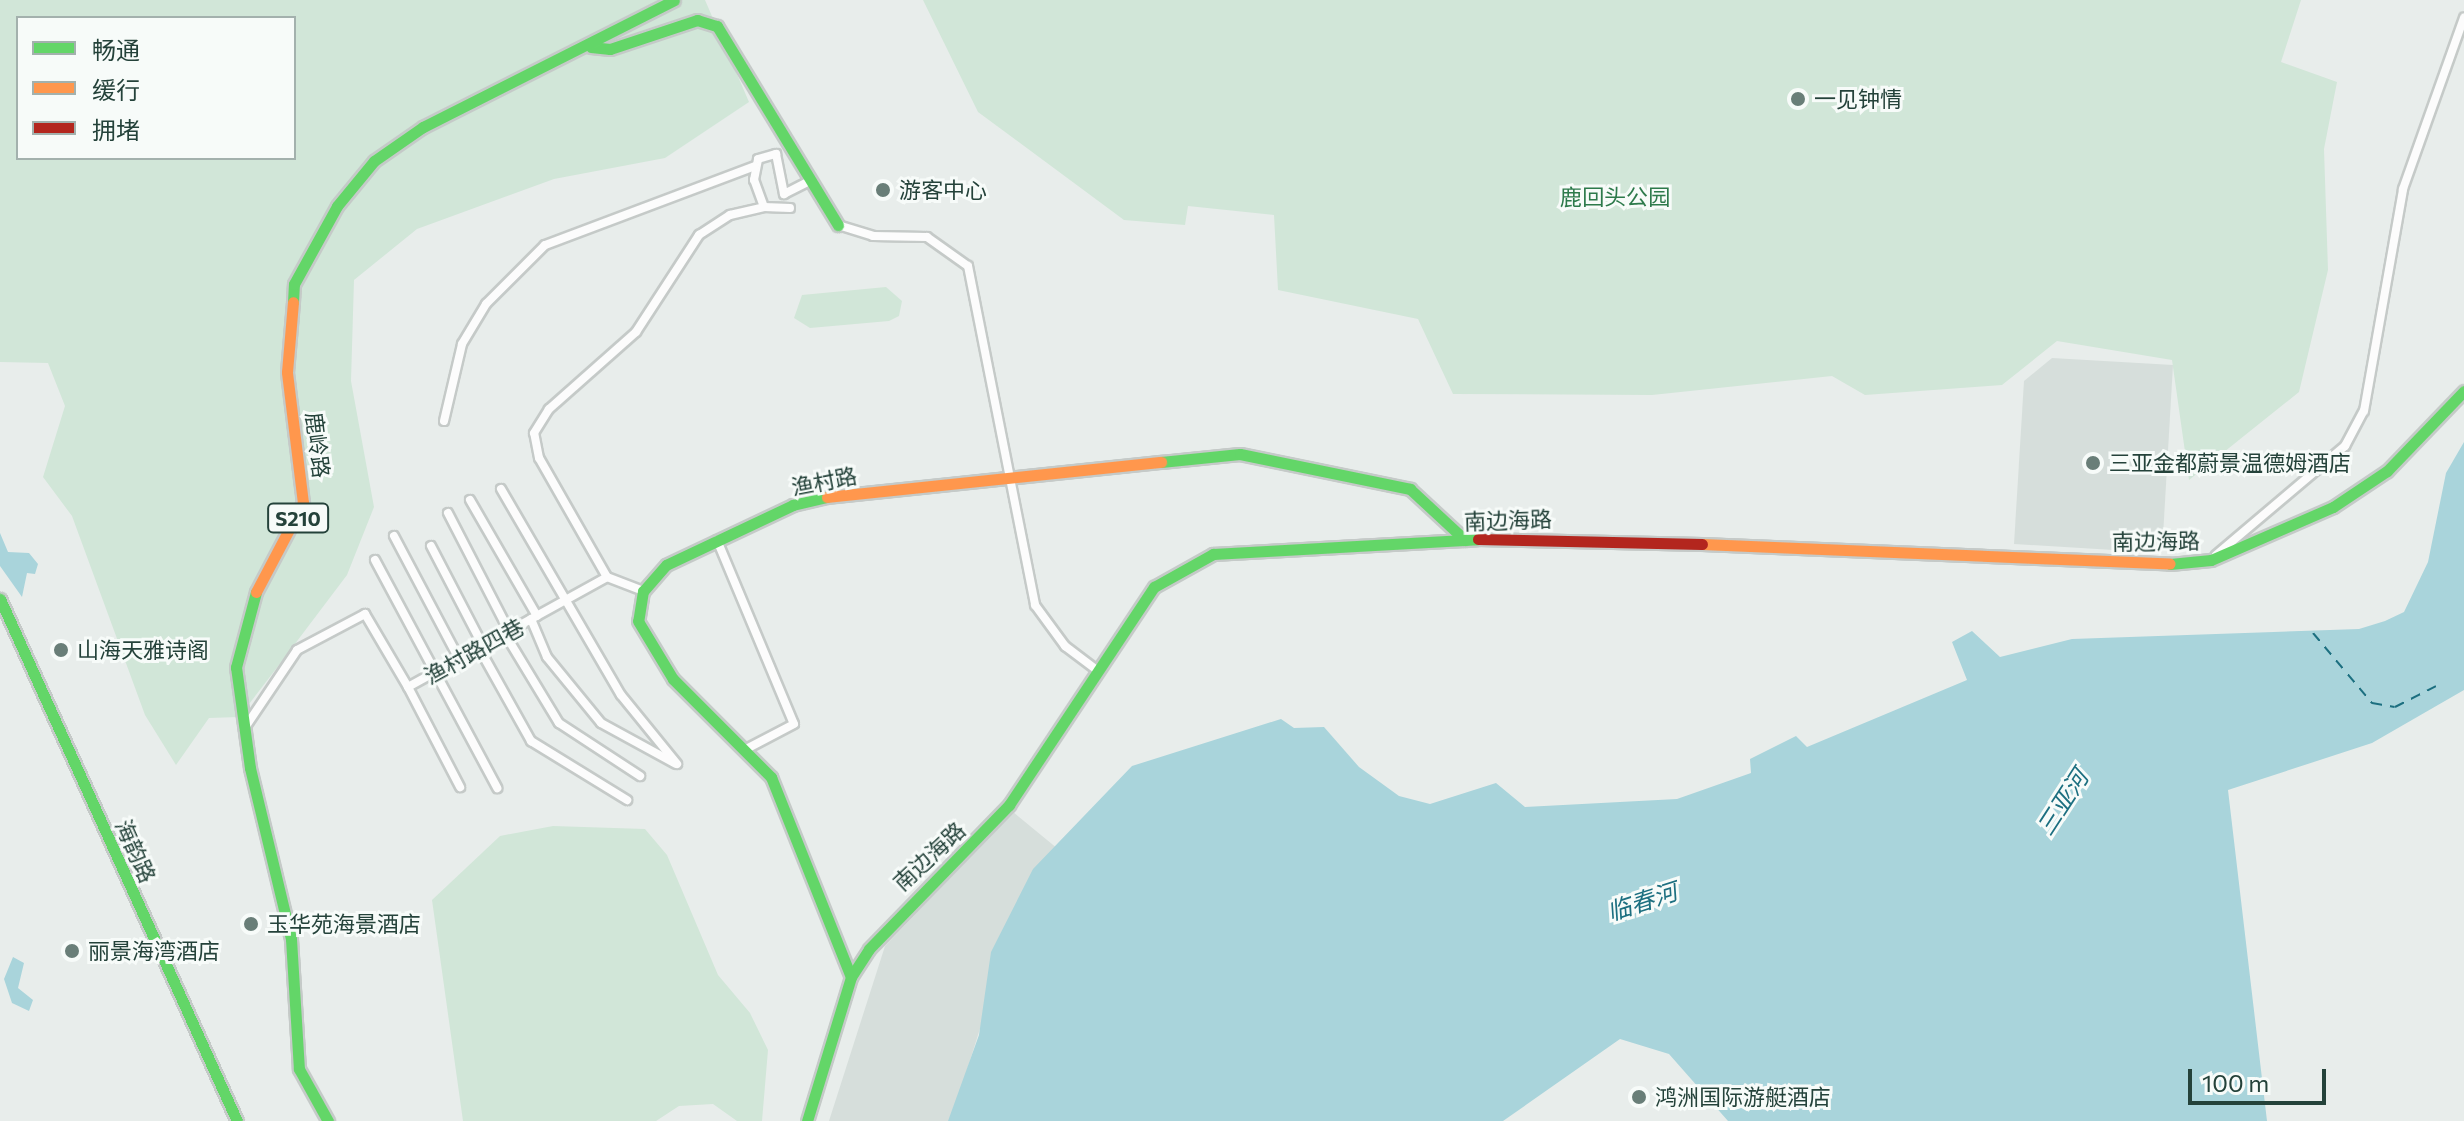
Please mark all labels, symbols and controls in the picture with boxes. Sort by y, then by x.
legend [16,16,296,160]
text: 畅通 [92,35,140,64]
text: 缓行 [92,75,140,104]
place label: 一见钟情 [1814,86,1902,112]
marker: 一见钟情 [1789,90,1807,108]
text: 拥堵 [92,115,140,144]
place label: 游客中心 [899,177,987,203]
marker: 游客中心 [874,181,892,199]
park label: 鹿回头公园 [1560,184,1670,210]
street label: 鹿岭路 [301,411,335,479]
place label: 三亚金都蔚景温德姆酒店 [2109,450,2351,476]
marker: 三亚金都蔚景温德姆酒店 [2084,454,2102,472]
street label: 渔村路 [789,462,859,500]
road number: S210 [266,502,330,534]
street label: 南边海路 [1464,505,1552,535]
street label: 南边海路 [2112,527,2200,555]
street label: 渔村路四巷 [419,613,529,689]
place label: 山海天雅诗阁 [77,637,209,663]
marker: 山海天雅诗阁 [52,641,70,659]
water label: 三亚河 [2030,764,2094,840]
street label: 海韵路 [111,815,161,887]
street label: 南边海路 [888,816,970,896]
water label: 临春河 [1603,876,1681,926]
place label: 玉华苑海景酒店 [267,911,421,937]
marker: 玉华苑海景酒店 [242,915,260,933]
place label: 丽景海湾酒店 [88,938,220,964]
marker: 丽景海湾酒店 [63,942,81,960]
scale bar [2192,1053,2330,1103]
text: 100 m [2202,1068,2269,1097]
place label: 鸿洲国际游艇酒店 [1655,1084,1831,1110]
marker: 鸿洲国际游艇酒店 [1630,1088,1648,1106]

